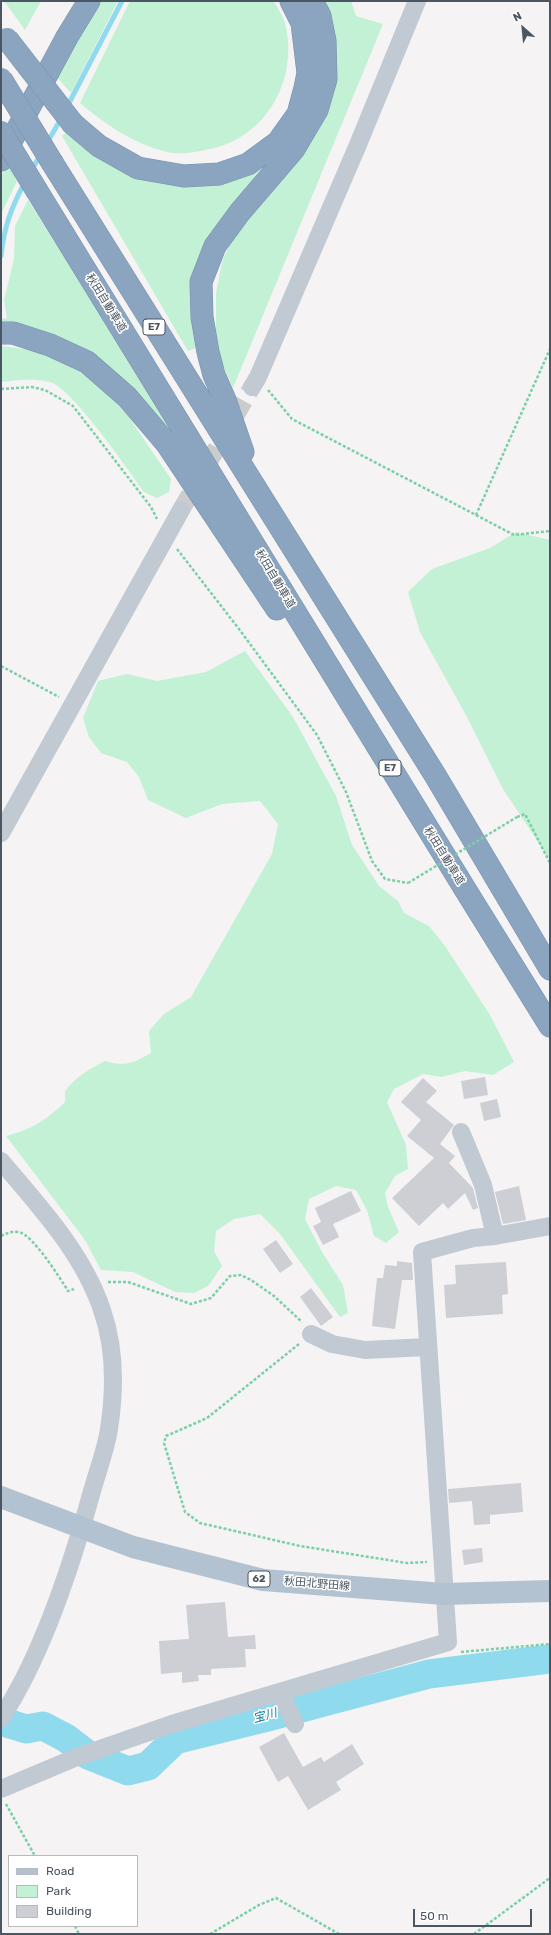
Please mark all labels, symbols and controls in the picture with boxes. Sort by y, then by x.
north arrow [503,8,543,48]
text: N [511,9,524,24]
street label: 秋田自動車道 [83,272,129,334]
road number: E7 [143,319,165,335]
street label: 秋田自動車道 [252,547,298,611]
road number: E7 [379,760,401,776]
street label: 秋田自動車道 [421,825,467,887]
road number: 62 [248,1571,270,1587]
street label: 秋田北野田線 [284,1575,350,1593]
water label: 宝川 [252,1706,278,1726]
legend [8,1855,138,1927]
text: Road [46,1864,74,1878]
text: Park [46,1884,71,1898]
scale bar [415,1901,534,1927]
text: Building [46,1904,92,1918]
text: 50 m [420,1909,448,1923]

